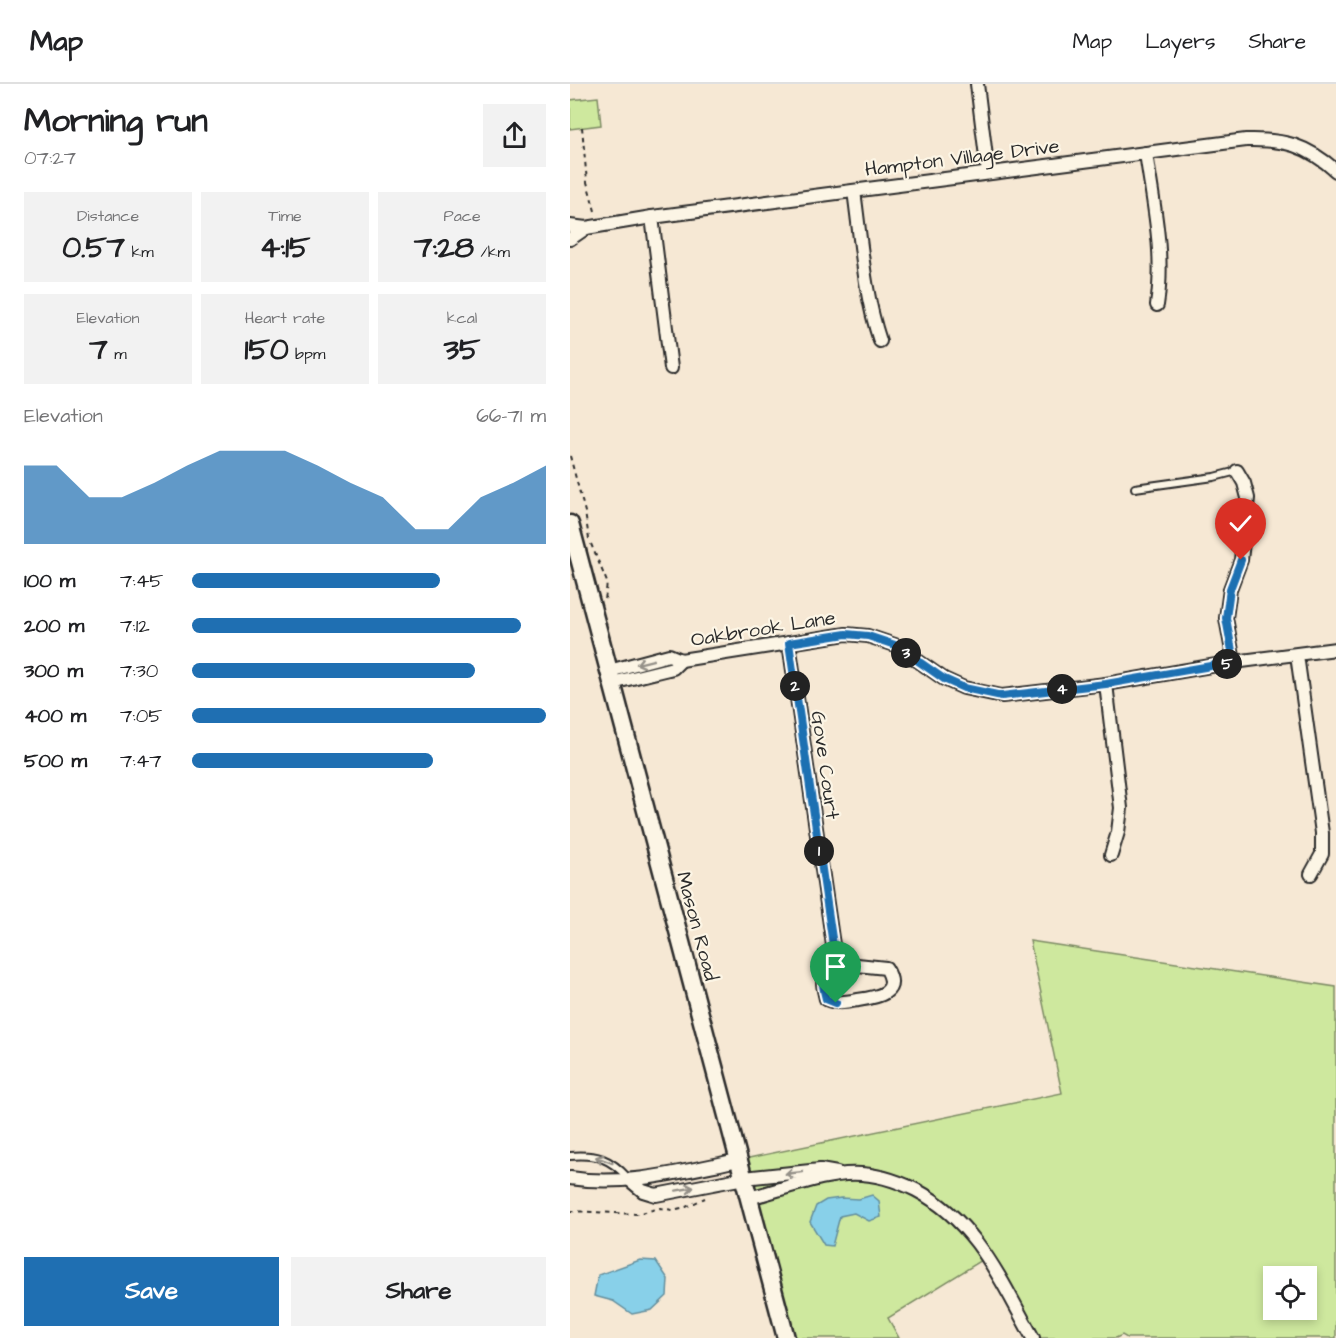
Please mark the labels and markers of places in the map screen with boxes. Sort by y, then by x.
pin [1215,498,1266,560]
pin: 3 [891,638,921,668]
pin: 5 [1212,649,1242,679]
pin: 2 [780,671,810,701]
pin: 4 [1047,674,1077,704]
pin: 1 [804,836,834,866]
pin [810,941,861,1003]

